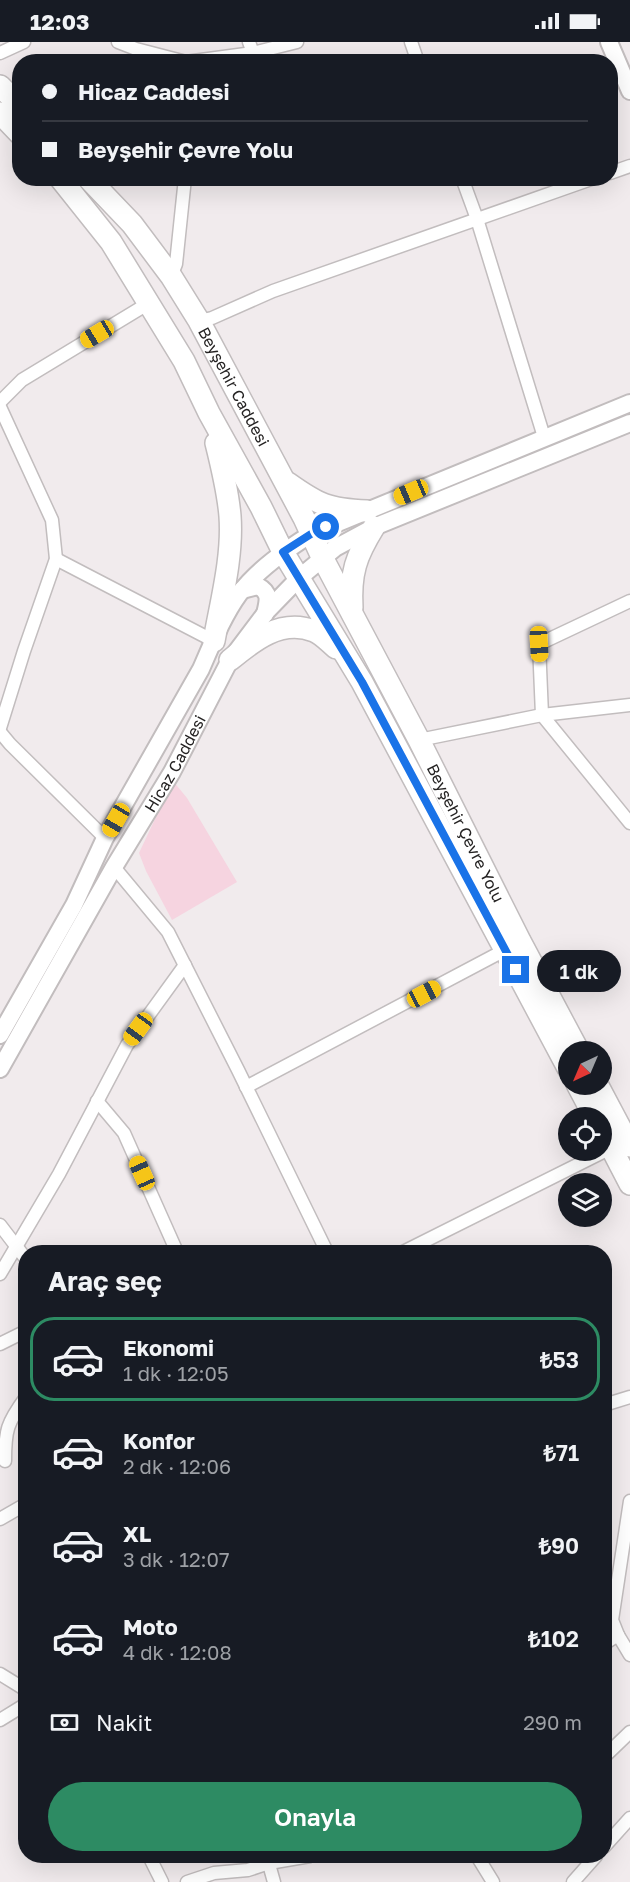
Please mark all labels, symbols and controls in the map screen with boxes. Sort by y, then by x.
text: 12:03 [30,8,90,35]
text: Hicaz Caddesi [78,78,230,105]
text: Beyşehir Çevre Yolu [78,136,293,163]
car [77,317,117,351]
street label: Beyşehir Caddesi [194,323,274,450]
car [391,477,431,507]
route start [312,513,339,540]
car [529,626,549,662]
street label: Hicaz Caddesi [140,712,210,816]
street label: Beyşehir Çevre Yolu [423,760,509,906]
car [99,800,133,840]
callout: 1 dk [537,949,621,991]
route end [502,956,529,983]
text: 1 dk [560,959,598,983]
car [404,978,444,1010]
car [120,1009,156,1049]
north arrow [558,1041,612,1095]
map controls [558,1041,612,1227]
button: locate [558,1107,612,1161]
car [126,1153,158,1193]
button: layers [558,1173,612,1227]
text: Araç seç [48,1265,162,1297]
icon: car [51,1332,105,1386]
text: Ekonomi [123,1334,214,1361]
text: ₺53 [540,1346,579,1373]
text: 1 dk · 12:05 [123,1361,229,1385]
icon: car [51,1425,105,1479]
text: Konfor [123,1427,195,1454]
text: ₺71 [543,1439,579,1466]
text: 2 dk · 12:06 [123,1454,231,1478]
icon: car [51,1518,105,1572]
text: XL [123,1520,151,1547]
text: ₺90 [539,1532,579,1559]
text: 3 dk · 12:07 [123,1547,230,1571]
icon: car [51,1611,105,1665]
text: Moto [123,1613,178,1640]
text: ₺102 [528,1625,579,1652]
text: 4 dk · 12:08 [123,1640,232,1664]
icon: cash [48,1706,81,1739]
text: Nakit [96,1709,152,1736]
text: 290 m [523,1710,582,1734]
button: Onayla [48,1782,582,1851]

